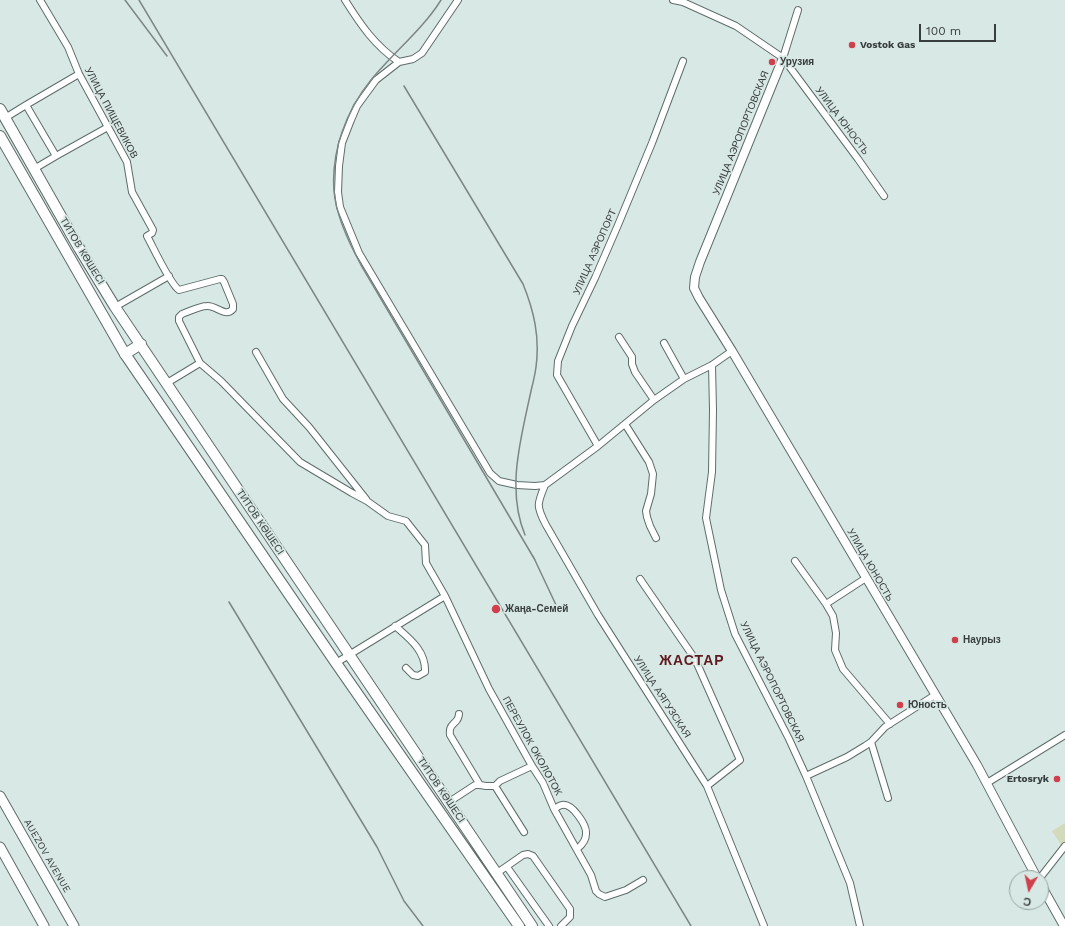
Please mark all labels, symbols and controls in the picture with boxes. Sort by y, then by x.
scale bar [921,16,998,42]
text: 100 m [926,24,961,38]
place label: Vostok Gas [860,39,915,51]
marker: Vostok Gas [847,40,857,50]
place label: Урузия [780,56,814,68]
marker: Урузия [767,57,777,67]
street label: УЛИЦА ПИЩЕВИКОВ [82,65,140,161]
street label: УЛИЦА АЭРОПОРТОВСКАЯ [711,69,771,197]
street label: УЛИЦА ЮНОСТЬ [813,85,871,157]
street label: УЛИЦА АЭРОПОРТ [571,207,619,297]
street label: ТИТОВ КӨШЕСІ [57,215,107,287]
street label: ТИТОВ КӨШЕСІ [234,487,286,557]
street label: УЛИЦА ЮНОСТЬ [844,527,896,603]
marker: Жаңа-Семей [490,603,502,615]
place label: Жаңа-Семей [505,603,568,615]
street label: УЛИЦА АЭРОПОРТОВСКАЯ [737,620,807,744]
place label: Наурыз [963,634,1001,646]
marker: Наурыз [950,635,960,645]
district label: ЖАСТАР [659,653,725,669]
street label: УЛИЦА АЯГУЗСКАЯ [631,654,693,740]
street label: ПЕРЕУЛОК ОКОЛОТОК [500,694,564,798]
place label: Юность [908,699,947,711]
marker: Юность [895,700,905,710]
street label: ТИТОВ КӨШЕСІ [415,755,467,825]
place label: Ertosryk [1007,773,1049,785]
marker: Ertosryk [1052,774,1062,784]
street label: AUEZOV AVENUE [21,817,73,895]
north arrow [1009,870,1049,910]
text: С [1022,894,1032,908]

